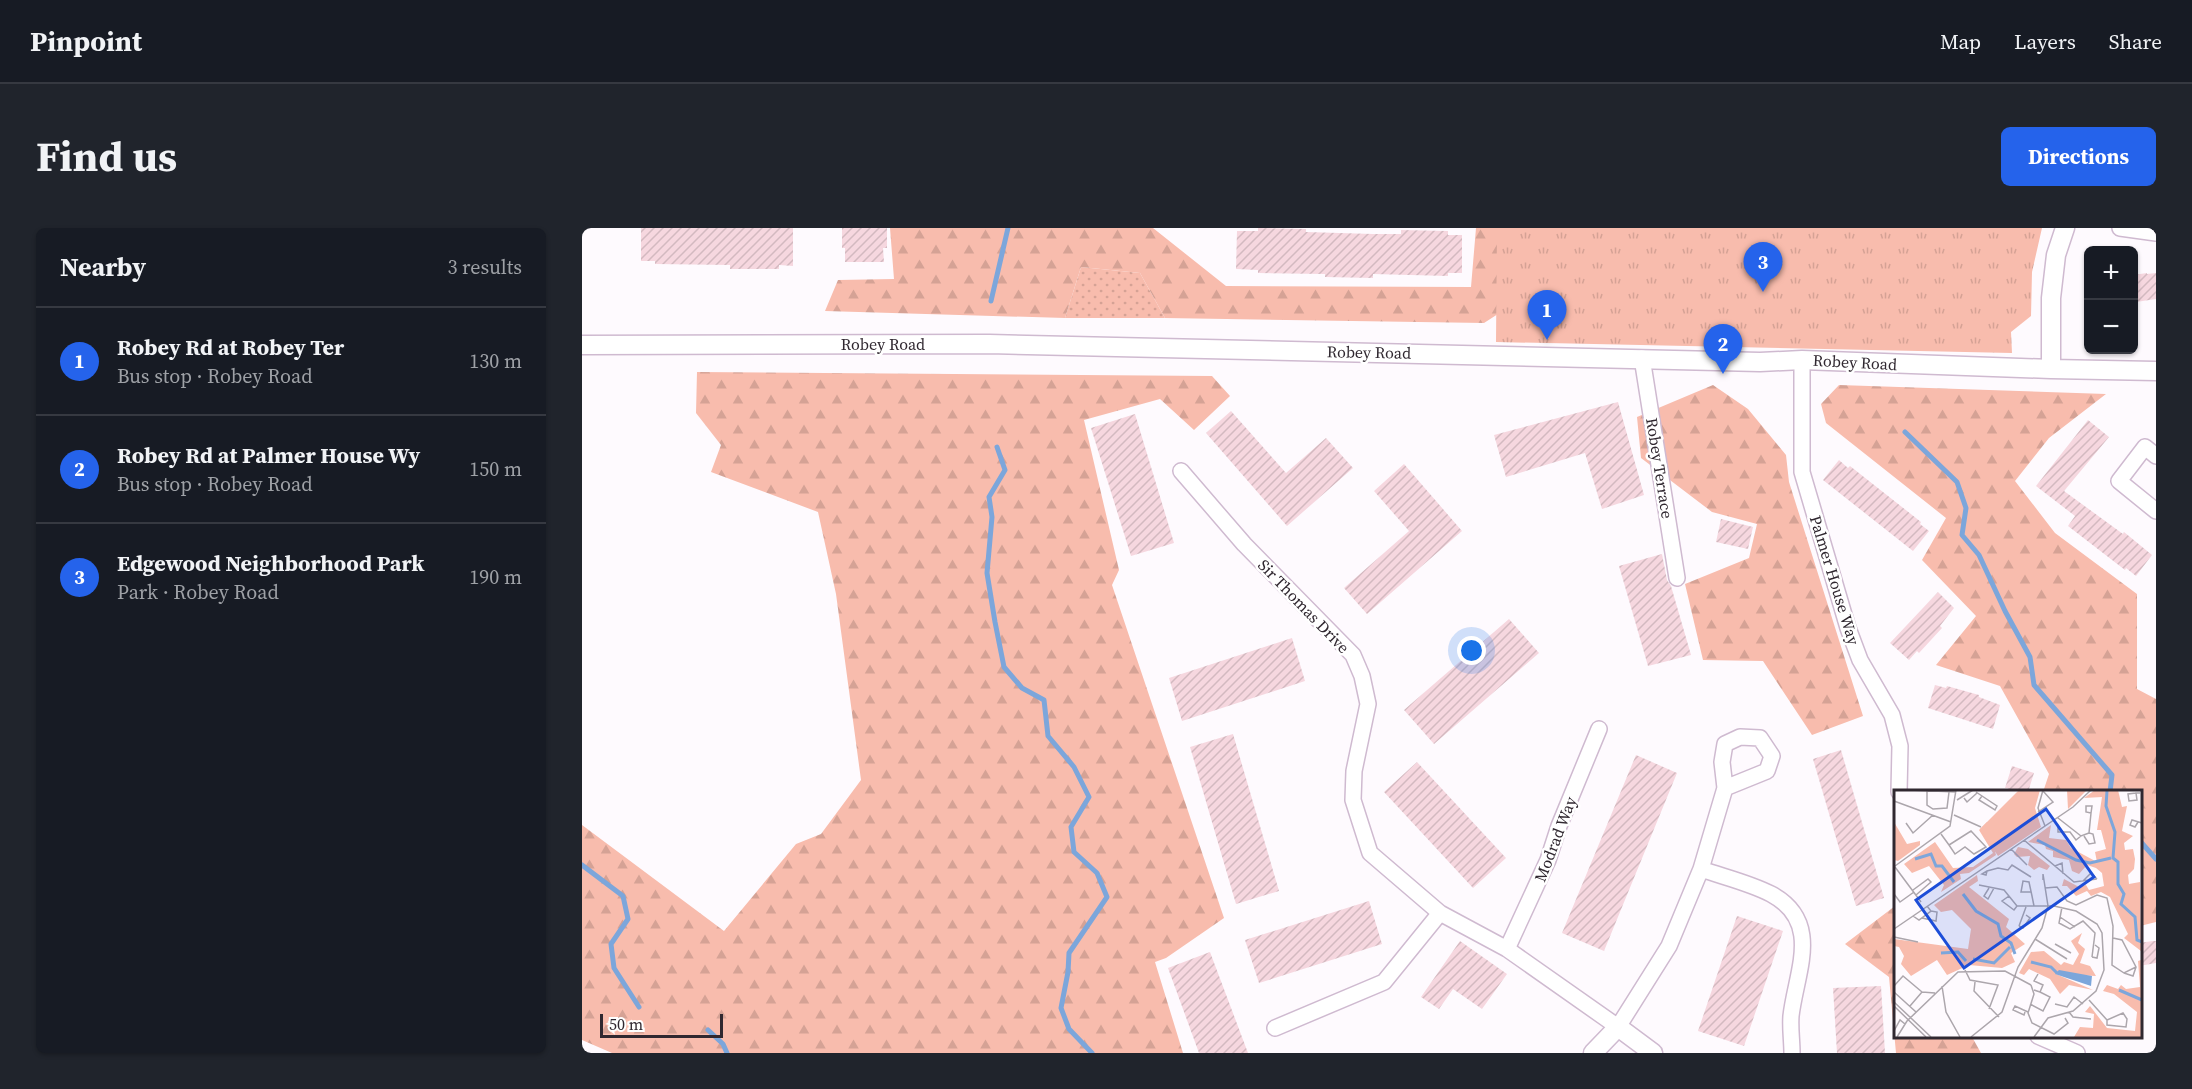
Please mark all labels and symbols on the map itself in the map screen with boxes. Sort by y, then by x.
pin: 3 [1744,242,1782,292]
pin: 1 [1528,291,1566,340]
pin: 2 [1704,324,1742,374]
street label: Robey Road [841,333,925,355]
street label: Robey Road [1327,340,1411,364]
street label: Robey Road [1812,349,1898,375]
street label: Robey Terrace [1641,416,1679,520]
street label: Palmer House Way [1805,512,1865,648]
street label: Sir Thomas Drive [1253,554,1355,658]
your location [1457,636,1486,665]
inset map [1894,790,2141,1038]
street label: Modrad Way [1529,793,1582,885]
scale bar [600,1011,723,1038]

